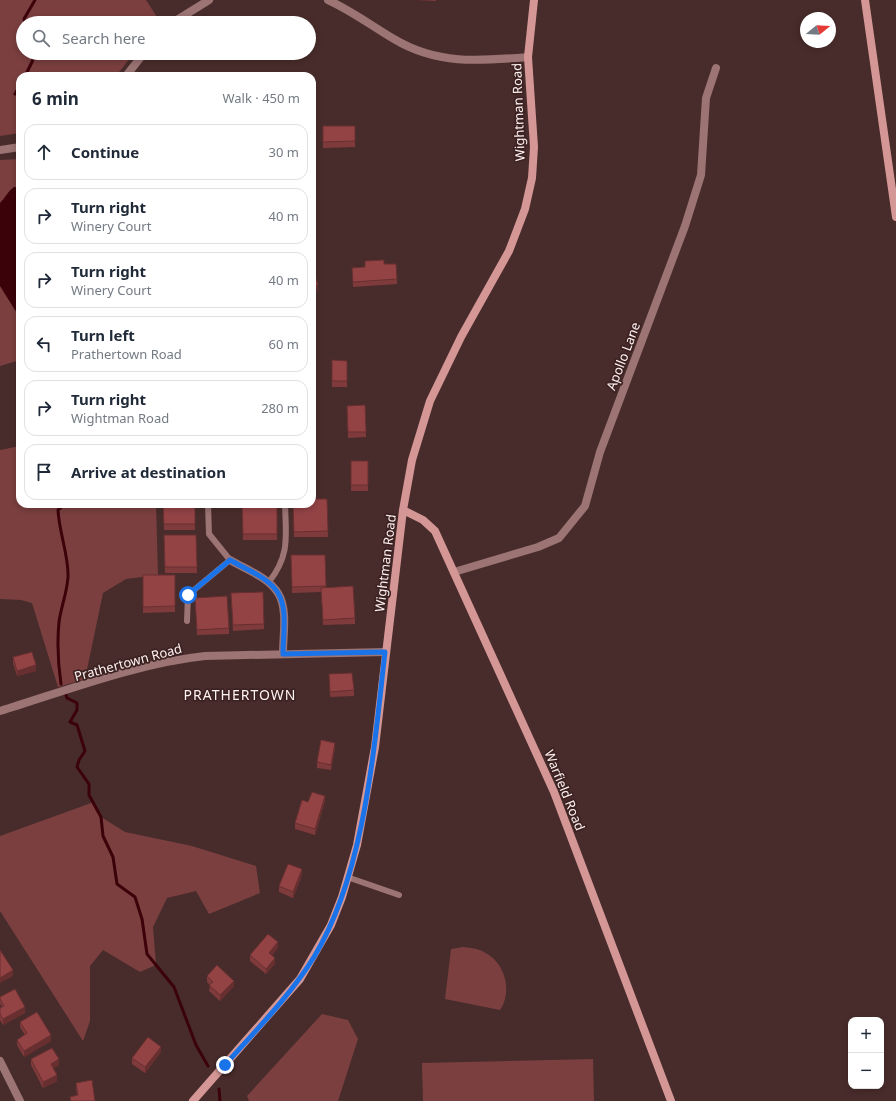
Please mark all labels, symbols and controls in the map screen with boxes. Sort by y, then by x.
north arrow [800,12,836,48]
search box [16,16,316,60]
icon: search [30,27,52,49]
text: Search here [62,28,145,48]
street label: Wightman Road [507,63,529,161]
text: 6 min [32,87,79,110]
text: Walk · 450 m [222,89,300,107]
icon: ahead [33,141,55,163]
text: Continue [71,142,139,162]
text: 30 m [269,143,299,161]
text: Turn right [71,197,146,217]
icon: right [33,205,55,227]
text: 40 m [269,207,299,225]
text: Winery Court [71,217,151,235]
text: Turn right [71,261,146,281]
icon: right [33,269,55,291]
text: 40 m [269,271,299,289]
text: Winery Court [71,281,151,299]
street label: Apollo Lane [602,319,644,393]
text: Turn left [71,325,135,345]
icon: left [33,333,55,355]
text: 60 m [269,335,299,353]
text: Prathertown Road [71,345,182,363]
text: Turn right [71,389,146,409]
icon: right [33,397,55,419]
text: 280 m [261,399,299,417]
text: Wightman Road [71,409,169,427]
icon: arrive [33,461,55,483]
text: Arrive at destination [71,462,226,482]
street label: Wightman Road [370,513,400,613]
route start [179,586,197,604]
street label: Prathertown Road [72,639,184,685]
district label: PRATHERTOWN [184,685,296,704]
street label: Warfield Road [541,747,589,833]
map controls [848,1017,884,1089]
button: + [848,1017,884,1053]
button: − [848,1053,884,1089]
route end [216,1056,234,1074]

